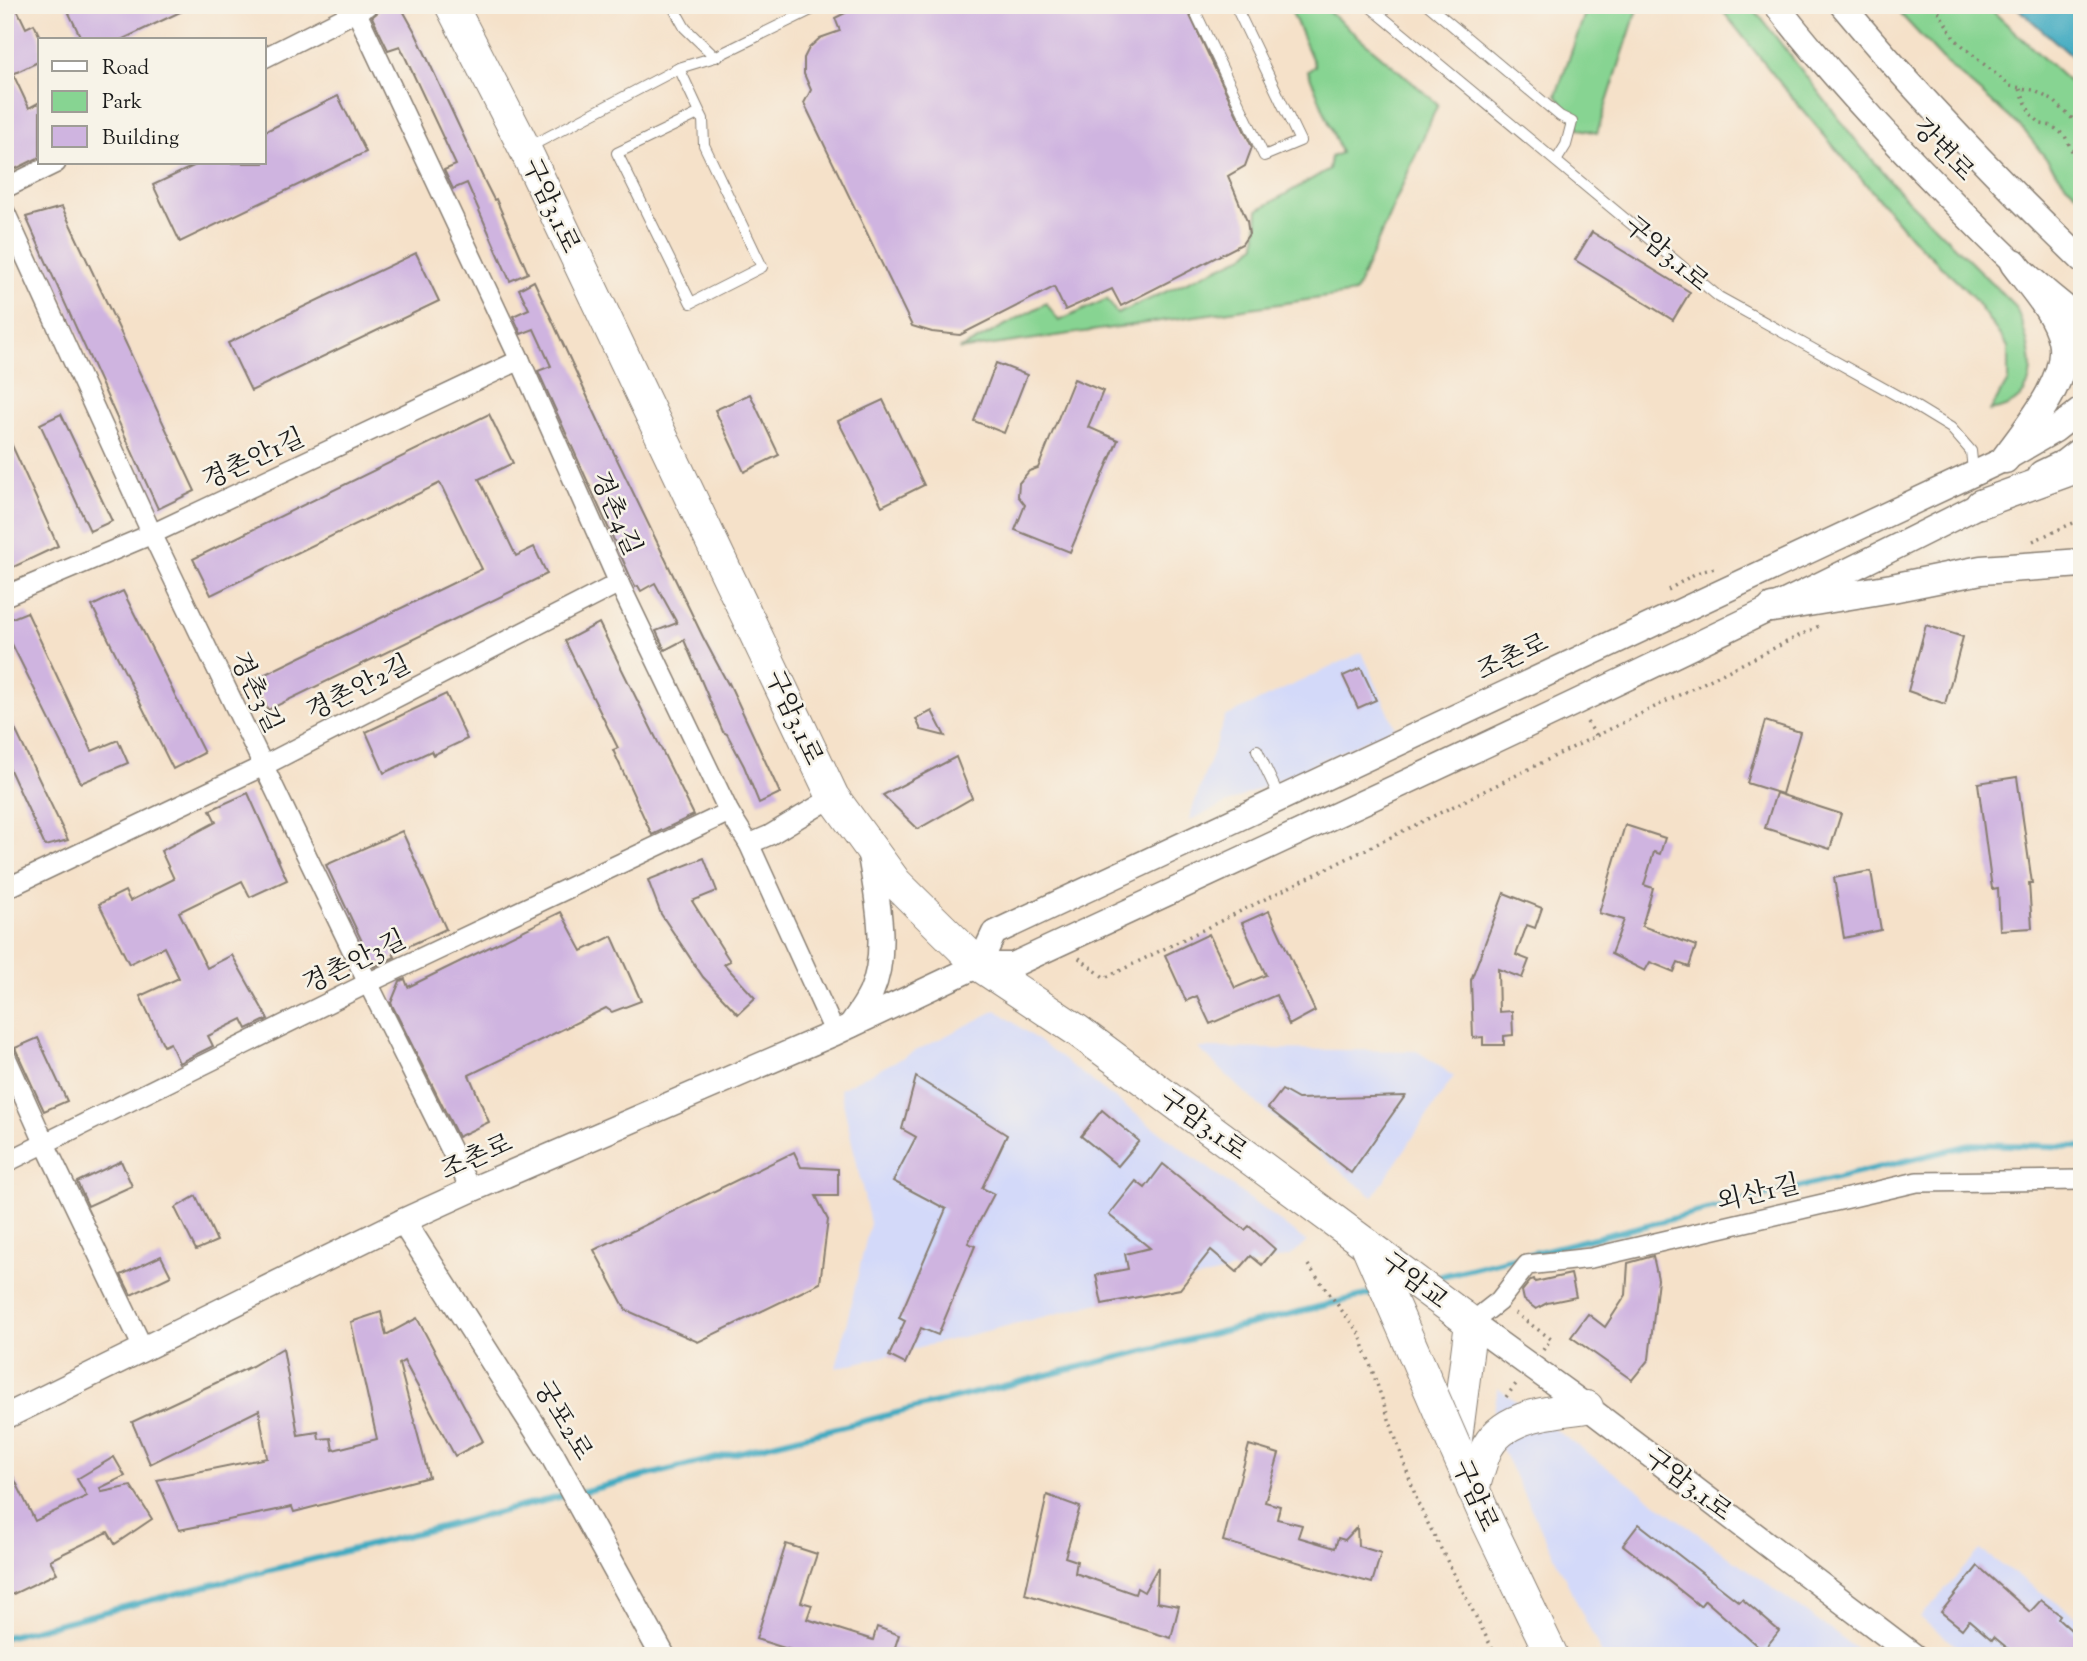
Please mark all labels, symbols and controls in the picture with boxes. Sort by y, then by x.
legend [38,38,266,164]
text: Road [102,54,149,84]
text: Park [102,88,143,118]
street label: 강변로 [1903,111,1982,191]
text: Building [102,124,179,154]
street label: 구암3.1로 [512,152,588,260]
street label: 구암3.1로 [1615,208,1716,302]
street label: 경촌안1길 [197,420,311,500]
street label: 경촌4길 [580,466,650,562]
street label: 조촌로 [1471,626,1555,691]
street label: 경촌3길 [219,646,290,740]
street label: 경촌안2길 [301,647,418,731]
street label: 구암3.1로 [755,664,831,772]
street label: 경촌안3길 [297,922,413,1004]
street label: 구암3.1로 [1151,1081,1254,1171]
street label: 조촌로 [435,1126,519,1191]
street label: 외산1길 [1713,1167,1804,1222]
street label: 구암교 [1372,1245,1455,1319]
street label: 궁포2로 [523,1374,600,1468]
street label: 구암3.1로 [1636,1441,1739,1531]
street label: 구암로 [1441,1454,1506,1538]

